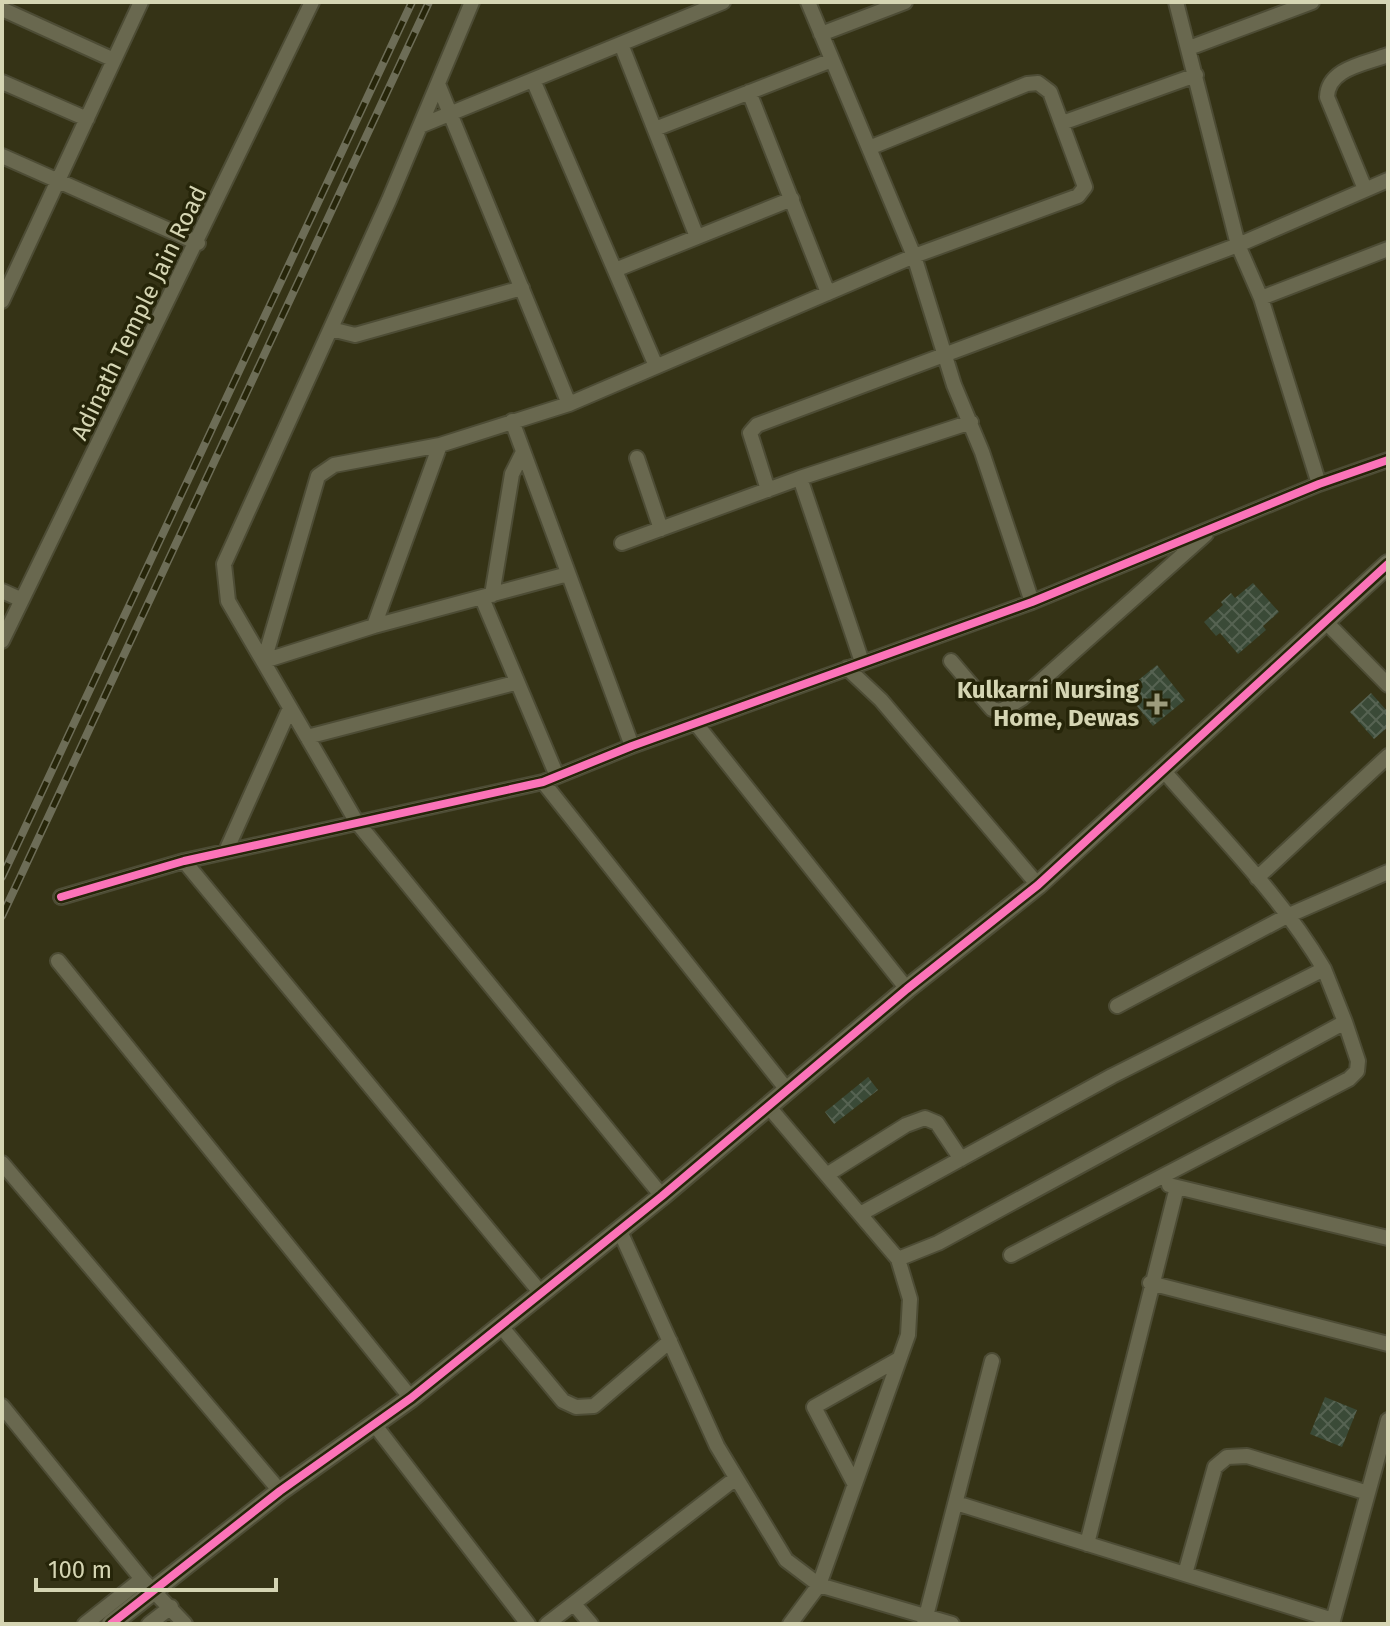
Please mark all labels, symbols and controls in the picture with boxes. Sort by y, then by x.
street label: Adinath Temple Jain Road [65,181,213,445]
place label: Kulkarni Nursing Home, Dewas [957,676,1140,732]
marker: Kulkarni Nursing Home, Dewas [1146,693,1168,715]
scale bar [36,1542,276,1592]
text: 100 m [48,1556,112,1584]

